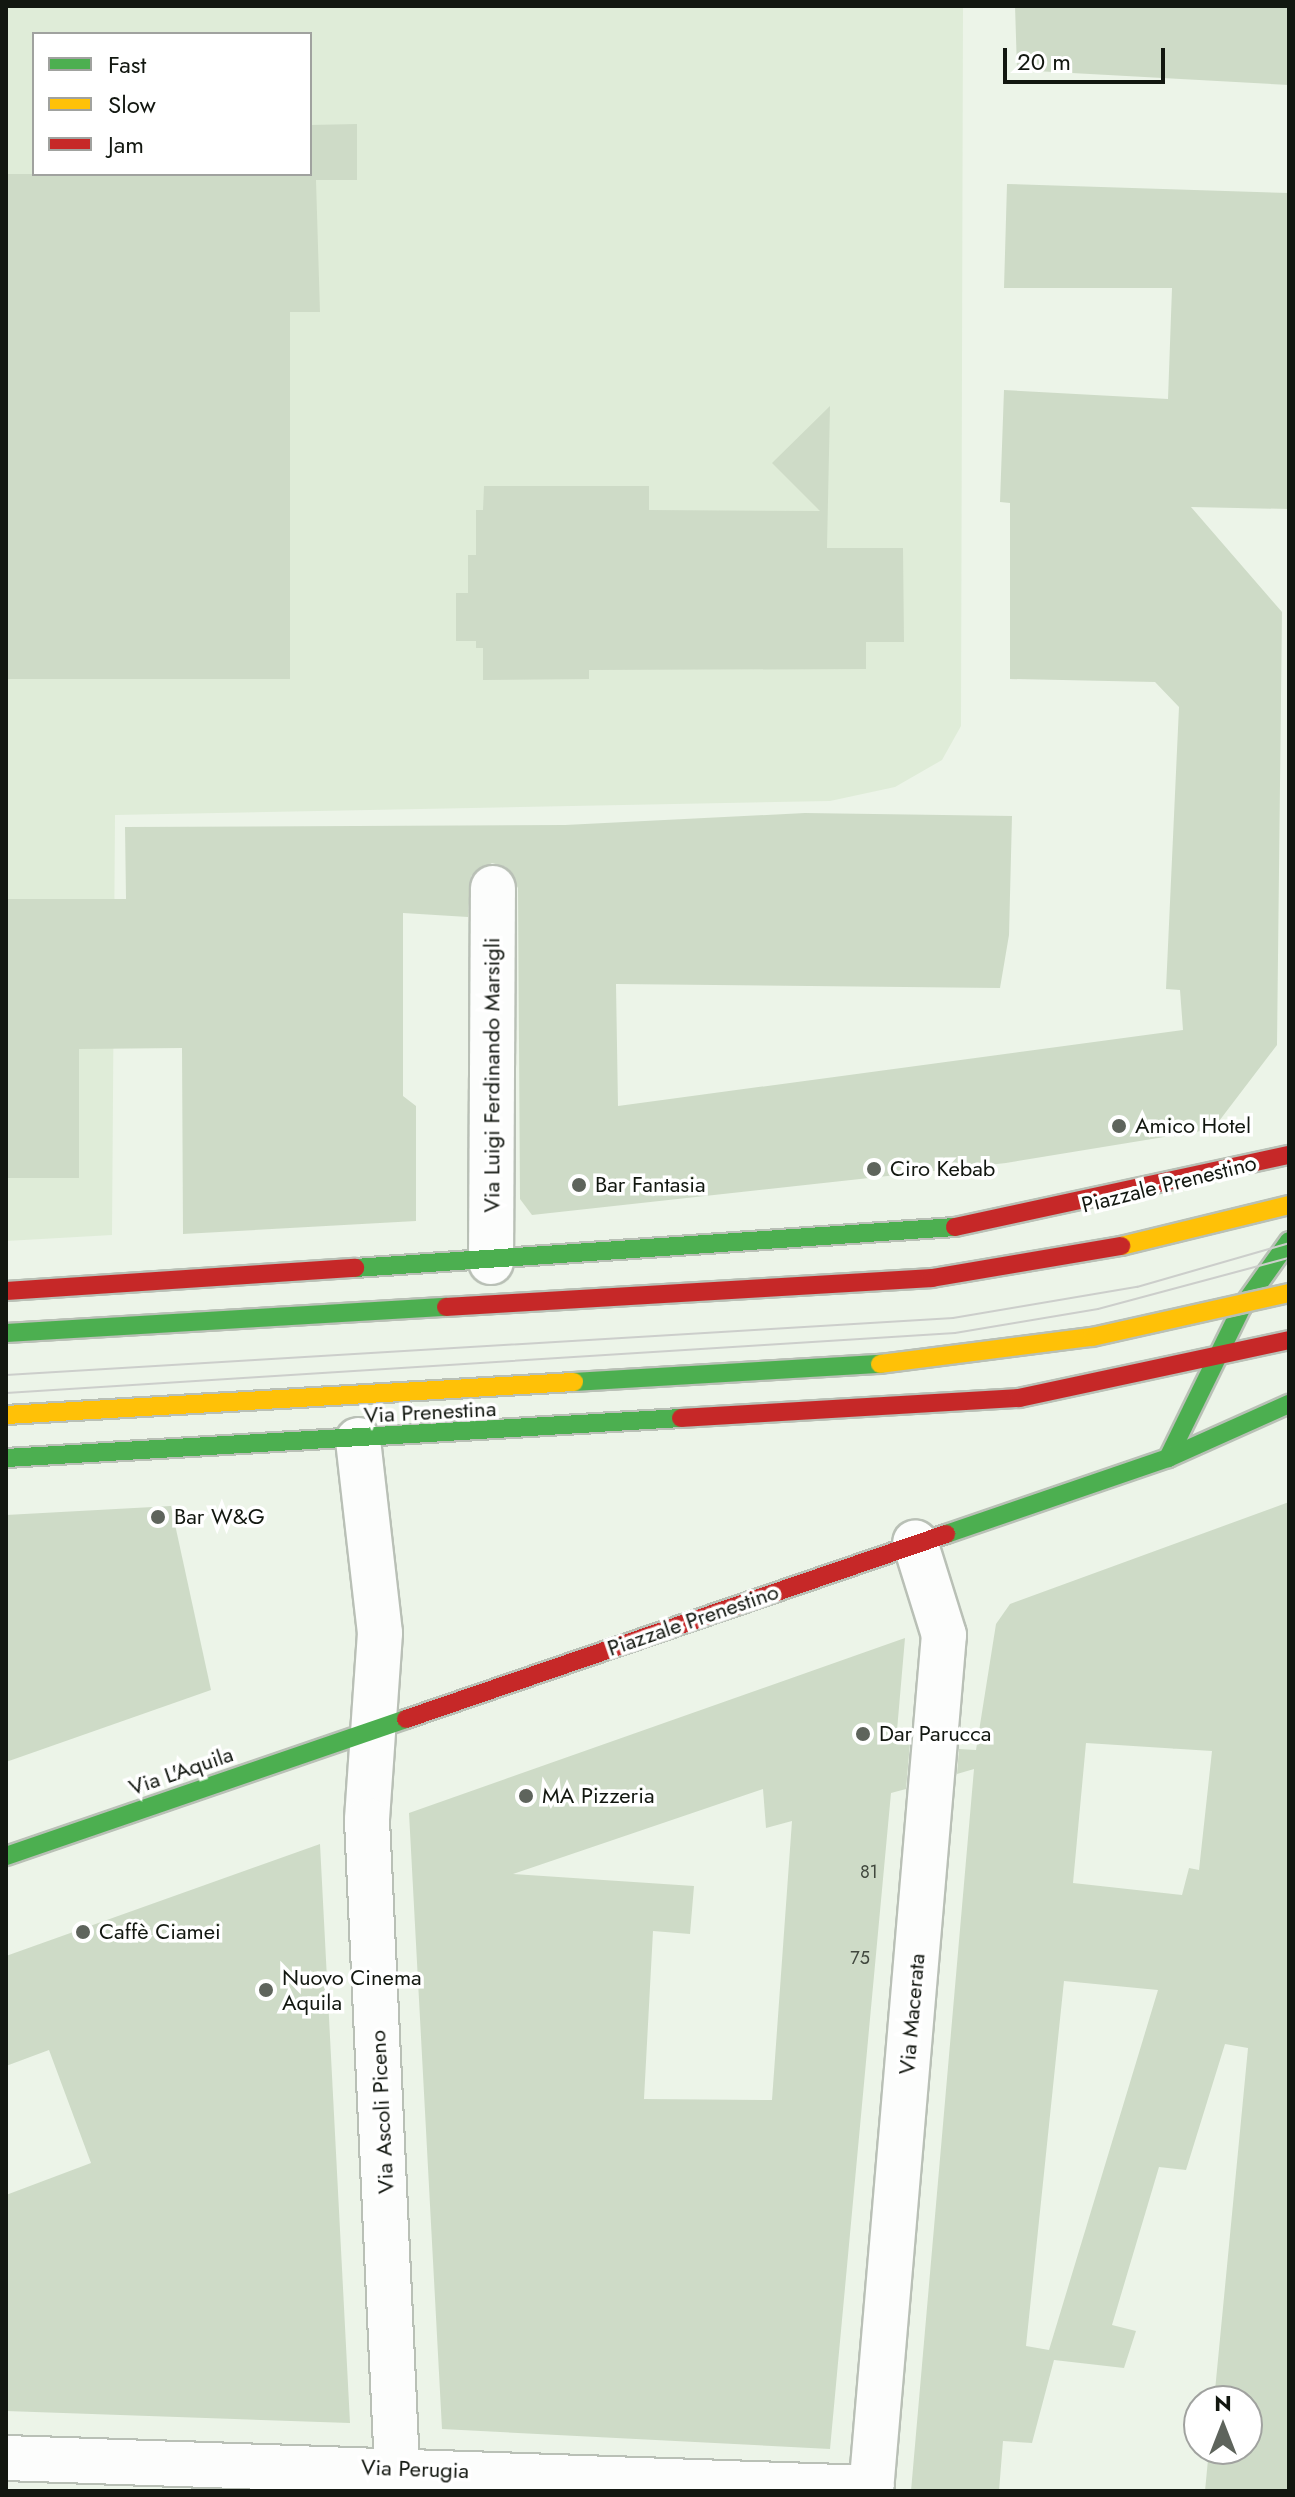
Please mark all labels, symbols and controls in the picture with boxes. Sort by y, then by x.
legend [32,32,312,176]
scale bar [1007,32,1169,82]
text: 20 m [1017,44,1071,79]
text: Fast [108,47,146,82]
text: Slow [108,87,156,122]
text: Jam [108,127,144,162]
street label: Via Luigi Ferdinando Marsigli [479,937,505,1213]
place label: Amico Hotel [1135,1113,1251,1139]
marker: Amico Hotel [1110,1117,1128,1135]
street label: Piazzale Prenestino [1079,1150,1259,1218]
place label: Ciro Kebab [890,1156,995,1182]
marker: Ciro Kebab [865,1160,883,1178]
place label: Bar Fantasia [595,1172,706,1198]
marker: Bar Fantasia [570,1176,588,1194]
street label: Via Prenestina [363,1395,497,1429]
place label: Bar W&G [174,1504,265,1530]
marker: Bar W&G [149,1508,167,1526]
street label: Piazzale Prenestino [604,1578,782,1662]
place label: Dar Parucca [879,1721,991,1747]
marker: Dar Parucca [854,1725,872,1743]
street label: Via L'Aquila [126,1741,236,1801]
place label: MA Pizzeria [542,1783,654,1809]
marker: MA Pizzeria [517,1787,535,1805]
house number: 81 [860,1861,878,1883]
place label: Caffè Ciamei [99,1919,221,1945]
marker: Caffè Ciamei [74,1923,92,1941]
house number: 75 [850,1947,870,1969]
street label: Via Macerata [894,1952,930,2076]
place label: Nuovo Cinema Aquila [282,1964,422,2016]
marker: Nuovo Cinema Aquila [257,1981,275,1999]
street label: Via Ascoli Piceno [365,2029,399,2195]
north arrow [1183,2385,1263,2465]
text: N [1214,2387,1232,2419]
street label: Via Perugia [361,2454,469,2484]

